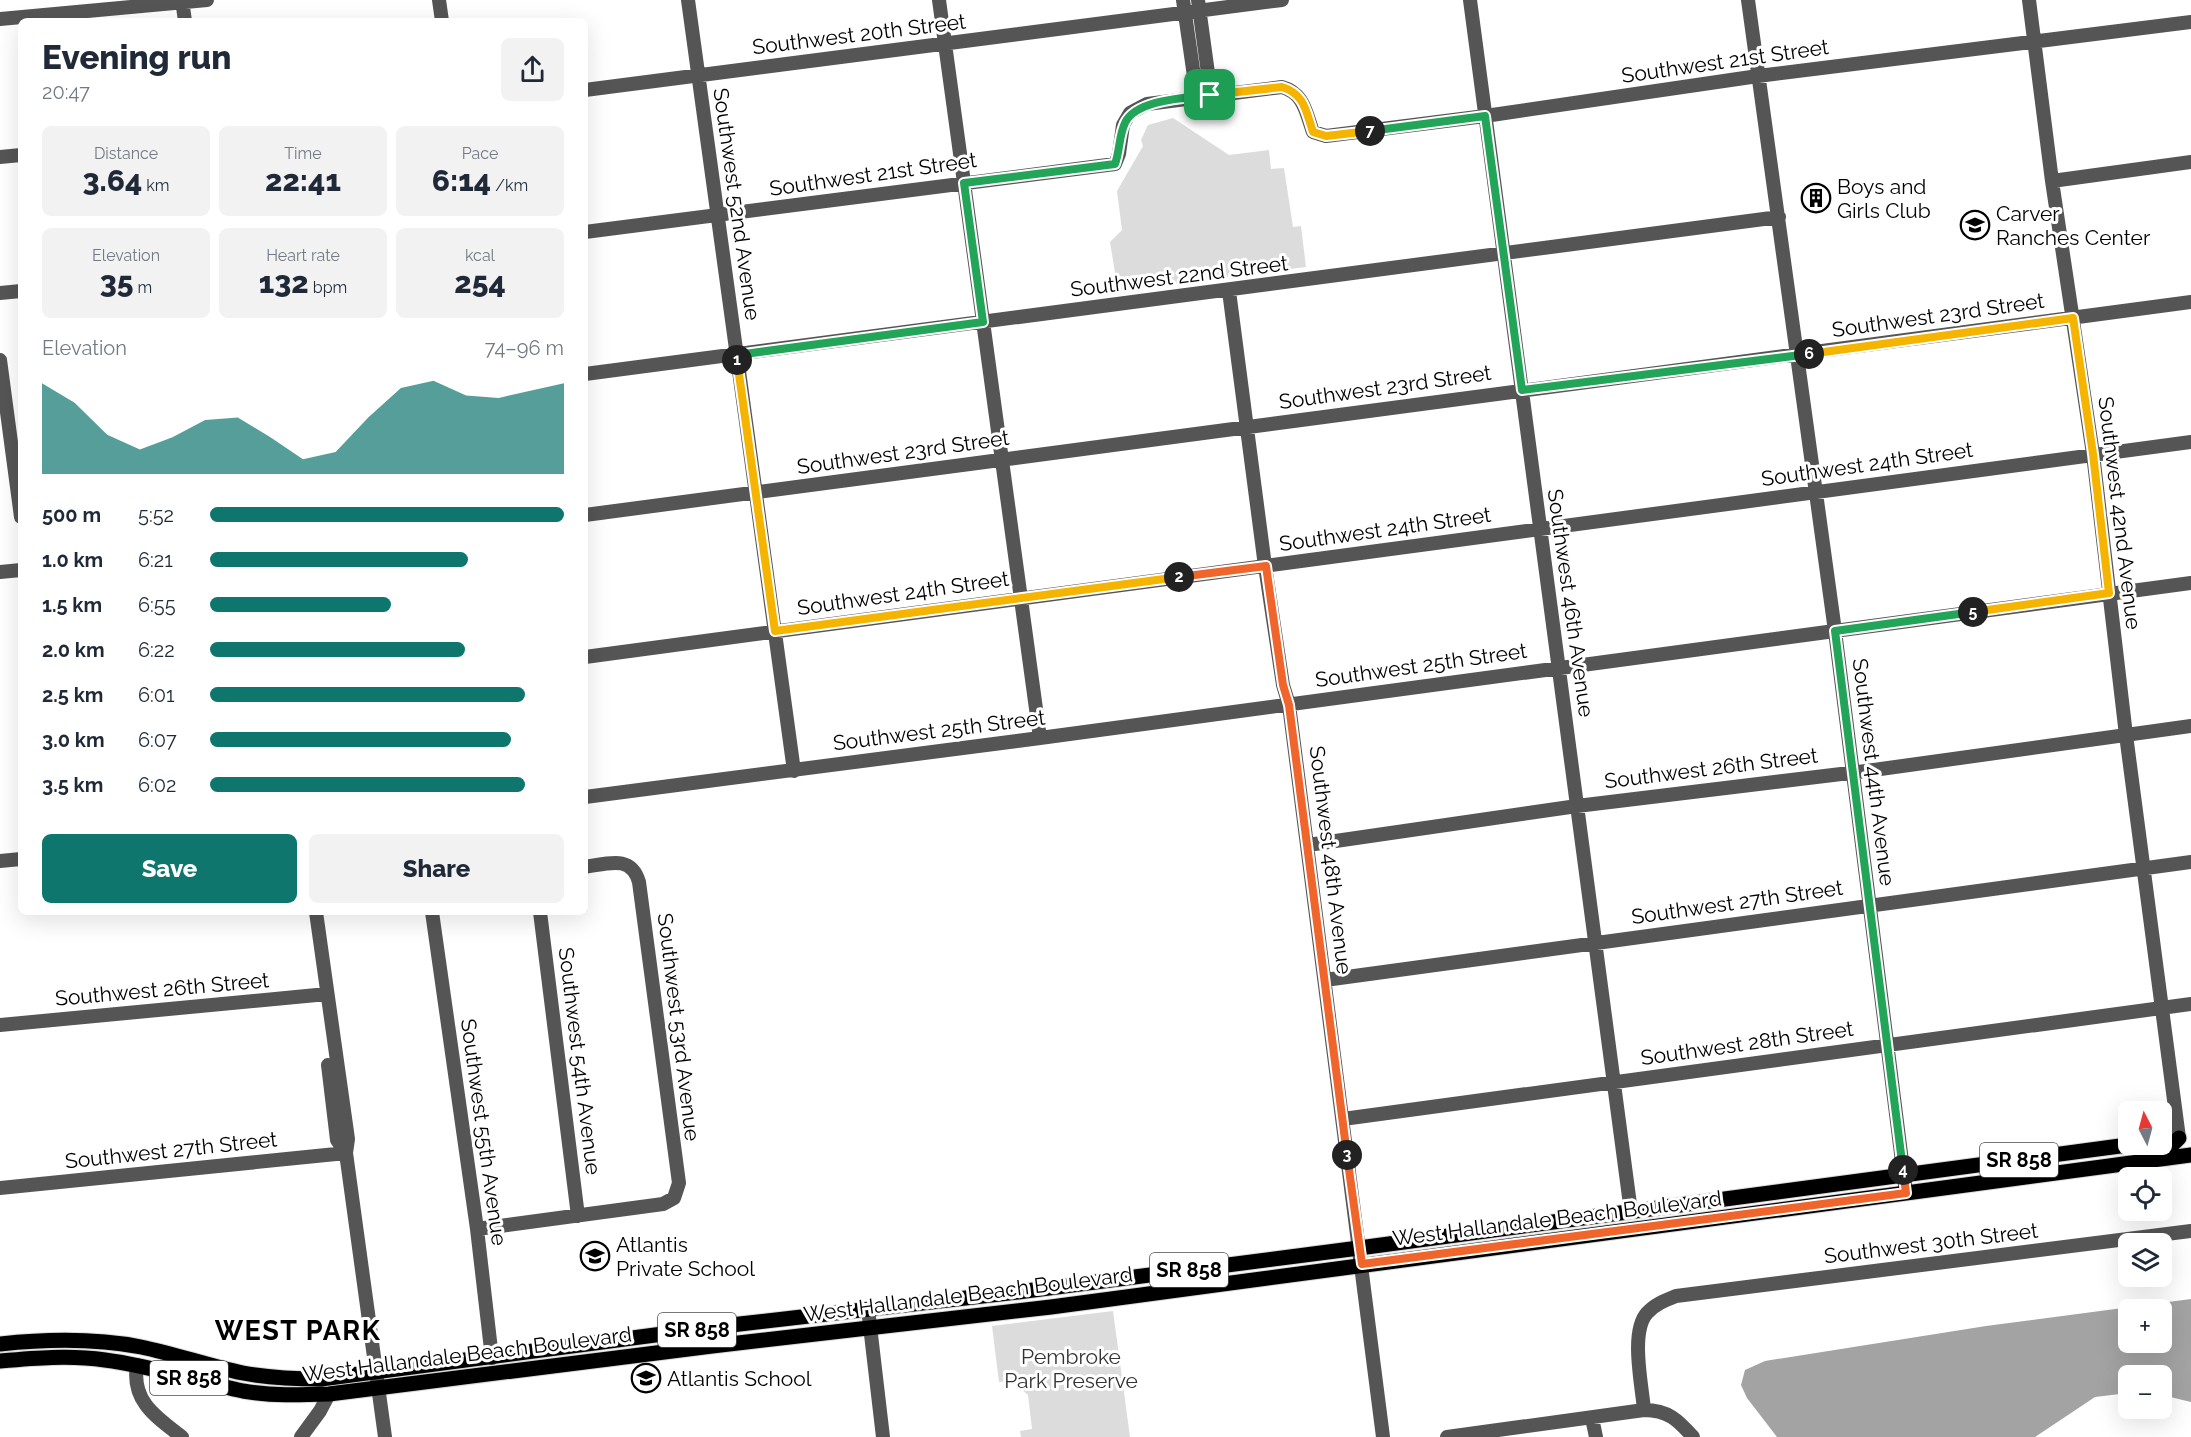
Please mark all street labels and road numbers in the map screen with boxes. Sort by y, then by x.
street label: Southwest 20th Street [751,8,967,60]
street label: Southwest 21st Street [1620,34,1830,88]
street label: Southwest 52nd Avenue [708,86,766,322]
street label: Southwest 21st Street [768,147,978,201]
street label: Southwest 22nd Street [1069,250,1289,302]
street label: Southwest 23rd Street [1830,288,2046,342]
street label: Southwest 23rd Street [1277,360,1493,414]
street label: Southwest 42nd Avenue [2093,395,2147,631]
street label: Southwest 23rd Street [795,425,1011,479]
street label: Southwest 24th Street [1760,437,1974,491]
street label: Southwest 46th Avenue [1543,487,1599,719]
street label: Southwest 24th Street [1278,502,1492,556]
street label: Southwest 24th Street [796,566,1010,620]
street label: Southwest 25th Street [1314,638,1528,692]
street label: Southwest 44th Avenue [1848,657,1900,887]
street label: Southwest 25th Street [832,705,1046,755]
street label: Southwest 26th Street [1603,743,1819,793]
street label: Southwest 48th Avenue [1305,744,1357,976]
street label: Southwest 27th Street [1630,875,1844,929]
street label: Southwest 53rd Avenue [653,912,705,1142]
street label: Southwest 54th Avenue [554,946,606,1176]
street label: Southwest 26th Street [54,967,270,1011]
street label: Southwest 28th Street [1639,1016,1855,1070]
street label: Southwest 55th Avenue [456,1017,512,1247]
street label: Southwest 27th Street [64,1126,278,1174]
road number: SR 858 [1980,1143,2058,1177]
street label: West Hallandale Beach Boulevard [1391,1185,1723,1251]
street label: Southwest 30th Street [1823,1217,2039,1269]
road number: SR 858 [1150,1253,1228,1287]
street label: West Hallandale Beach Boulevard [802,1261,1134,1327]
road number: SR 858 [658,1313,736,1347]
street label: West Hallandale Beach Boulevard [301,1321,633,1387]
road number: SR 858 [150,1361,228,1395]

